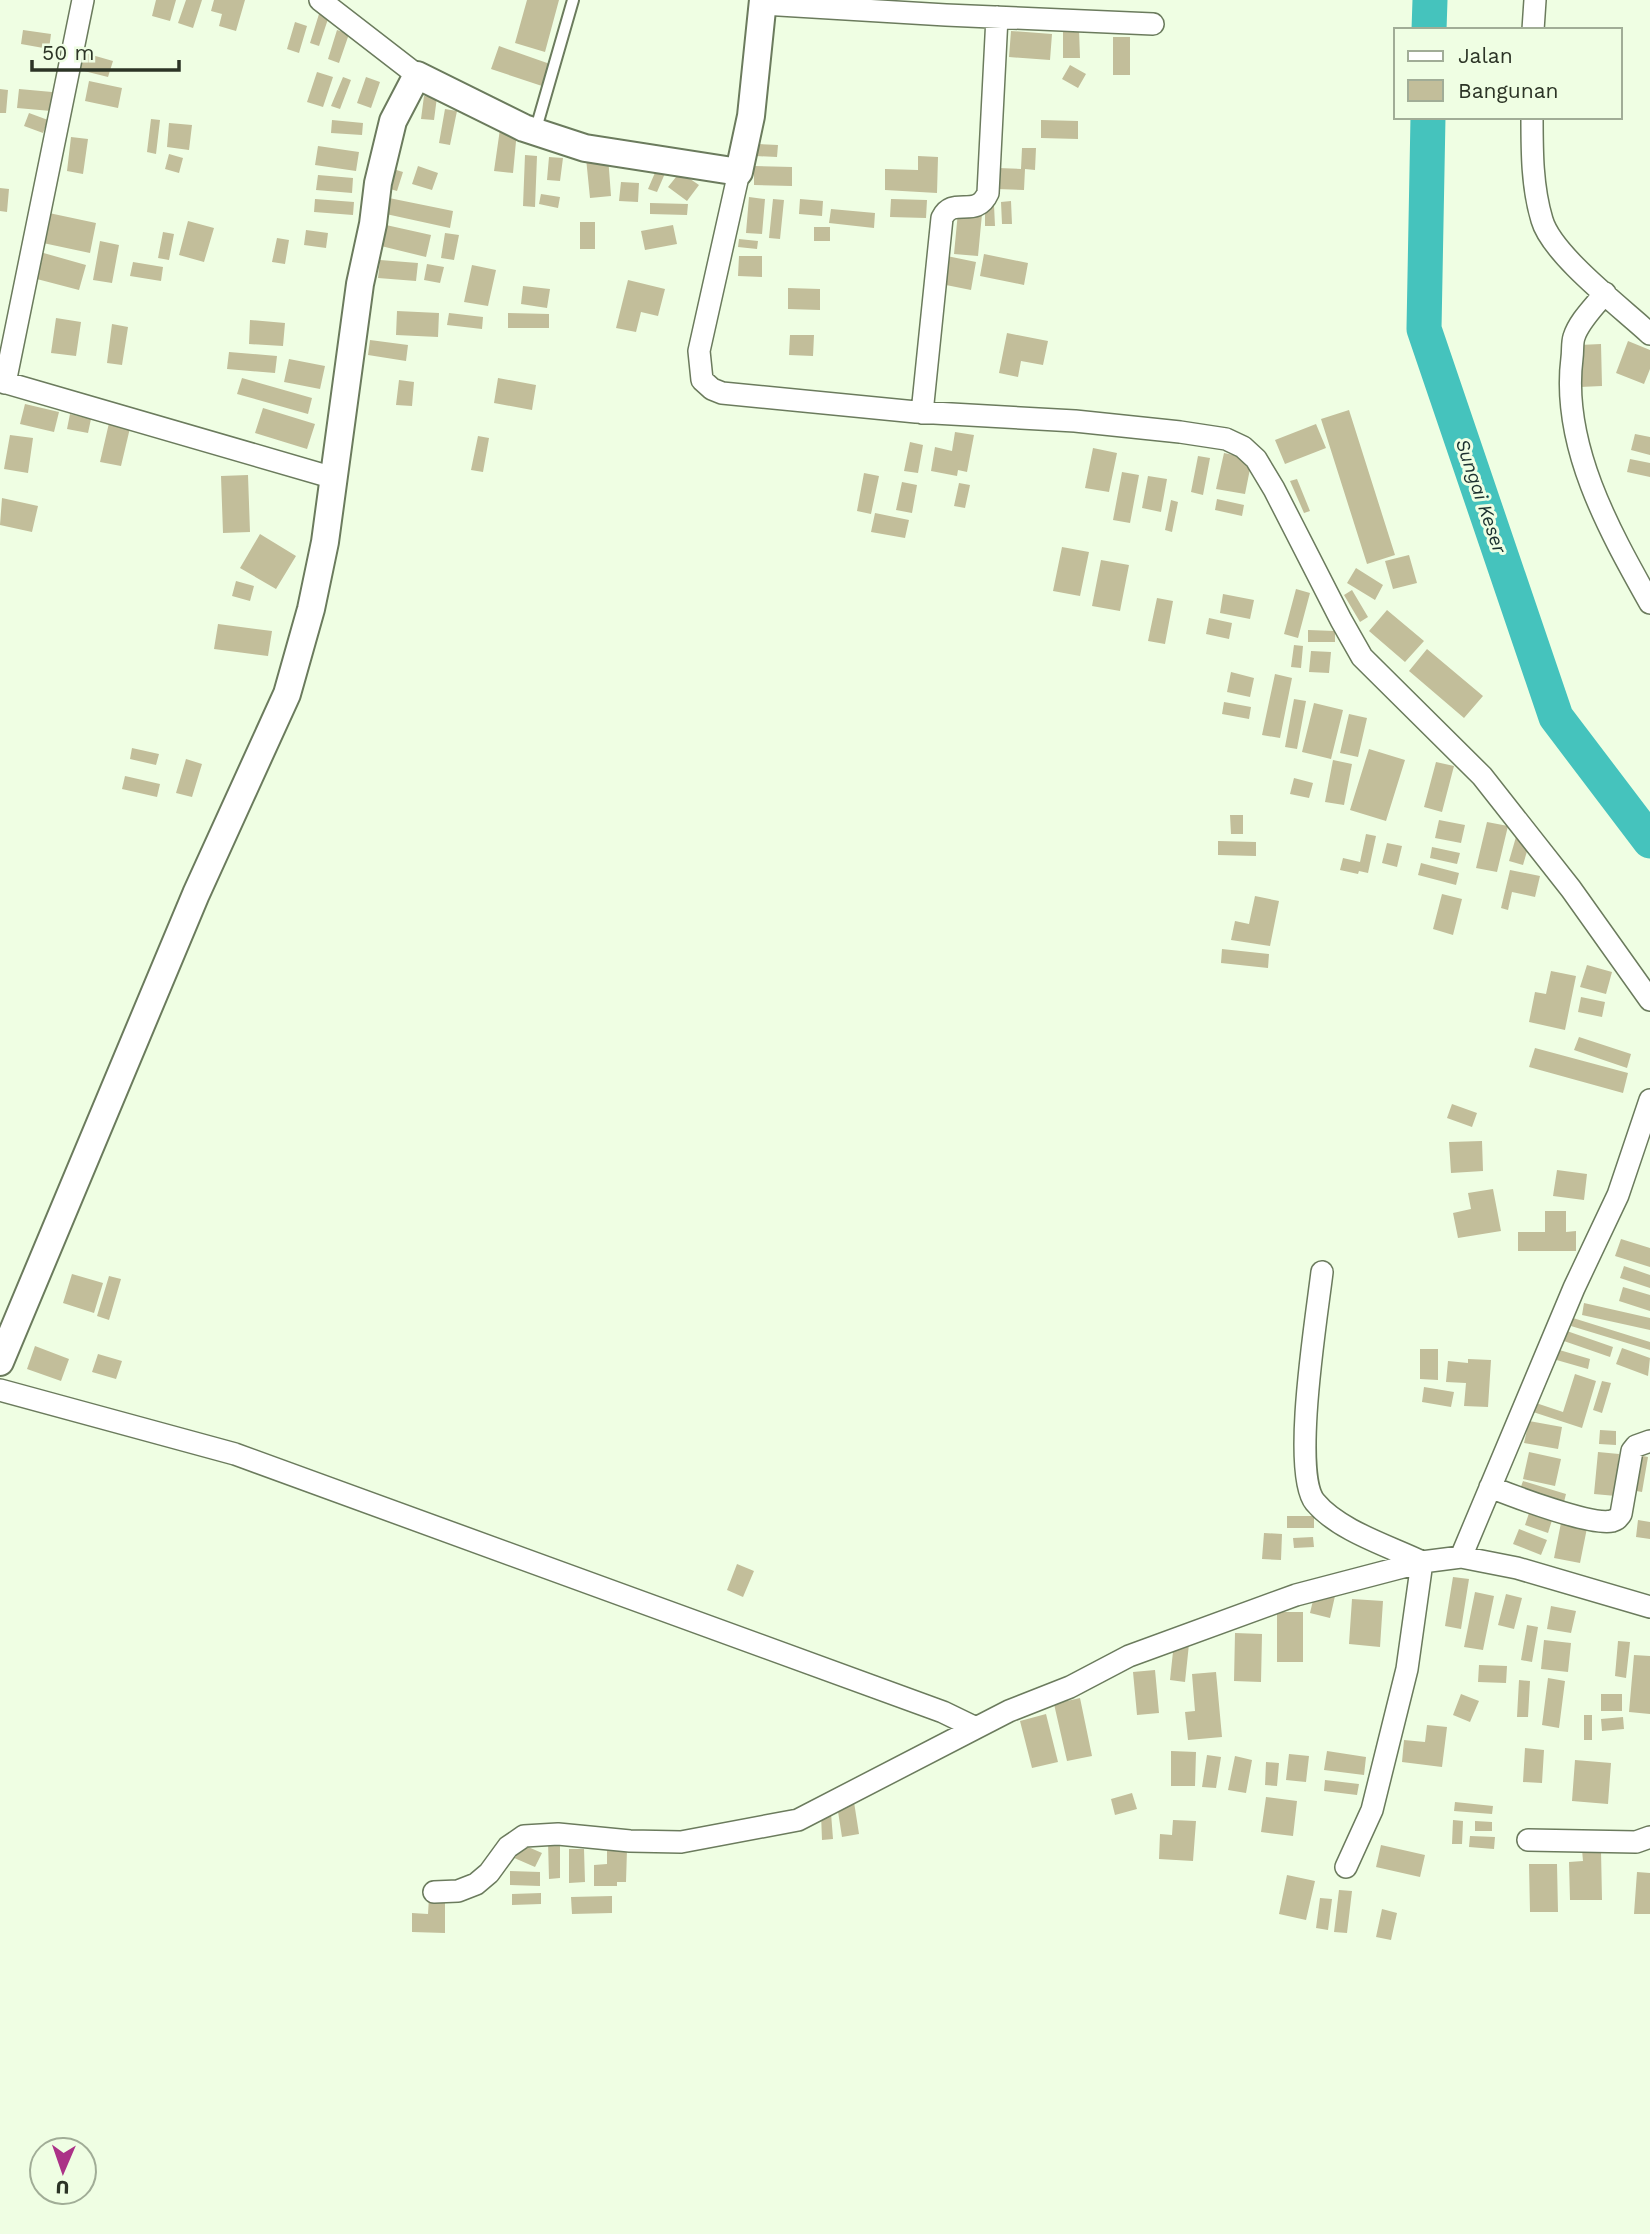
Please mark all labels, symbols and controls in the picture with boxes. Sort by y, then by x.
scale bar [32,28,178,72]
legend [1394,28,1622,119]
text: 50 m [42,40,94,65]
text: Jalan [1458,43,1513,68]
text: Bangunan [1458,78,1559,103]
water label: Sungai Keser [1451,436,1512,557]
north arrow [28,2136,98,2206]
text: U [55,2176,70,2199]

